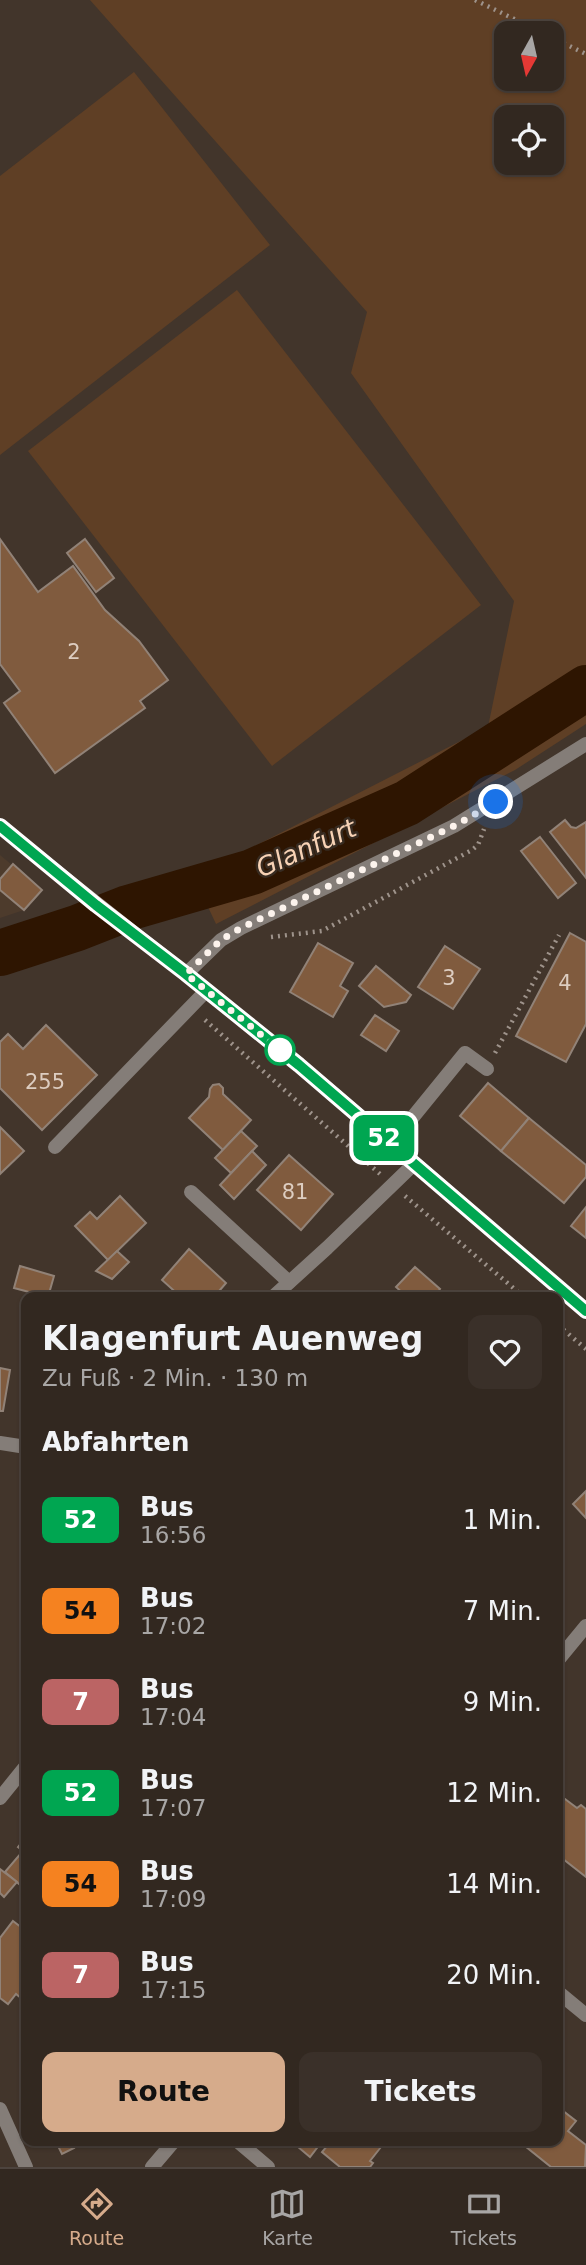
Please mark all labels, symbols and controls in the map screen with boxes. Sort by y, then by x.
north arrow [494,21,564,91]
map controls [494,21,564,175]
button: locate [494,105,564,175]
house number: 2 [67,640,81,664]
your location [478,784,513,819]
water label: Glanfurt [251,812,361,883]
house number: 3 [442,966,456,990]
house number: 4 [558,971,572,995]
unlabelled marker [265,1035,295,1065]
house number: 255 [25,1070,65,1094]
line badge: 52 [352,1115,416,1161]
text: 52 [367,1124,401,1152]
house number: 81 [282,1180,308,1204]
button: heart [468,1315,542,1389]
text: Klagenfurt Auenweg [42,1319,423,1358]
text: Zu Fuß · 2 Min. · 130 m [42,1365,308,1391]
text: Abfahrten [42,1427,190,1457]
text: Bus [140,1492,194,1522]
text: 1 Min. [463,1505,542,1535]
text: 52 [64,1506,97,1534]
text: 16:56 [140,1522,206,1548]
text: Bus [140,1583,194,1613]
text: 7 Min. [463,1596,542,1626]
text: 54 [64,1597,97,1625]
text: 17:02 [140,1613,206,1639]
text: Bus [140,1674,194,1704]
text: 9 Min. [463,1687,542,1717]
text: 7 [72,1688,89,1716]
text: 17:04 [140,1704,206,1730]
text: Bus [140,1765,194,1795]
text: 12 Min. [446,1778,542,1808]
text: 52 [64,1779,97,1807]
text: 17:07 [140,1795,206,1821]
text: Bus [140,1856,194,1886]
text: 14 Min. [446,1869,542,1899]
text: 54 [64,1870,97,1898]
text: 17:09 [140,1886,206,1912]
text: Bus [140,1947,194,1977]
text: 20 Min. [446,1960,542,1990]
text: 7 [72,1961,89,1989]
text: 17:15 [140,1977,206,2003]
button: Route [42,2052,285,2132]
button: Tickets [299,2052,542,2132]
tab: Route [69,2185,124,2249]
tab: Karte [262,2185,313,2249]
tab: Tickets [451,2185,517,2249]

